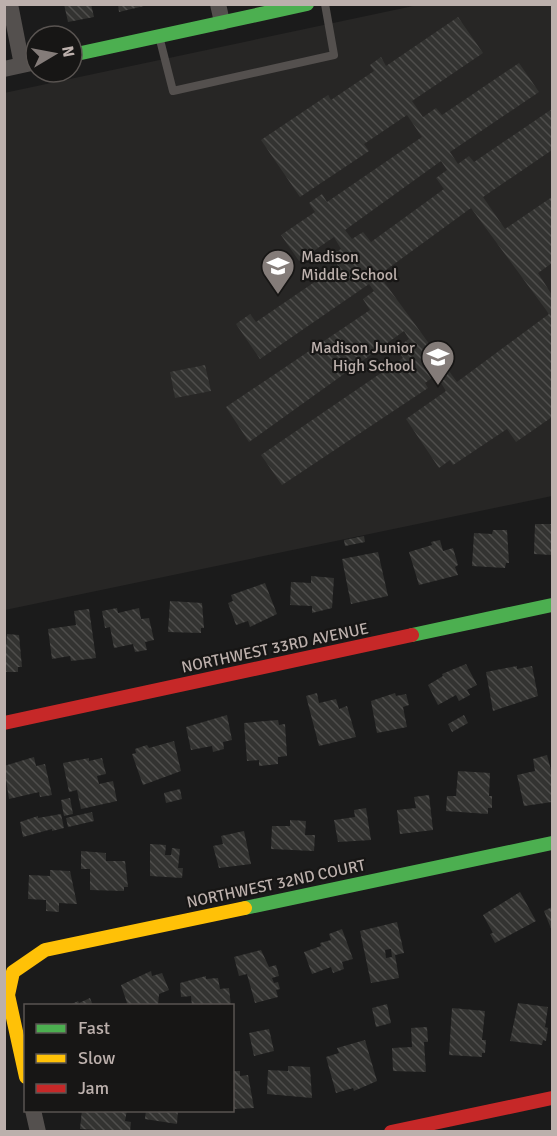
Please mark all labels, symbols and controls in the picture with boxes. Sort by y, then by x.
north arrow [24,24,84,84]
text: N [57,44,79,59]
place label: Madison Middle School [301,247,398,285]
school or university icon: Madison Middle School [260,248,296,295]
place label: Madison Junior High School [311,338,415,376]
school or university icon: Madison Junior High School [420,339,456,386]
street label: NORTHWEST 33RD AVENUE [180,618,370,678]
street label: NORTHWEST 32ND COURT [185,855,367,913]
legend [24,1004,234,1112]
text: Fast [78,1017,110,1039]
text: Slow [78,1047,115,1069]
text: Jam [78,1077,109,1099]

